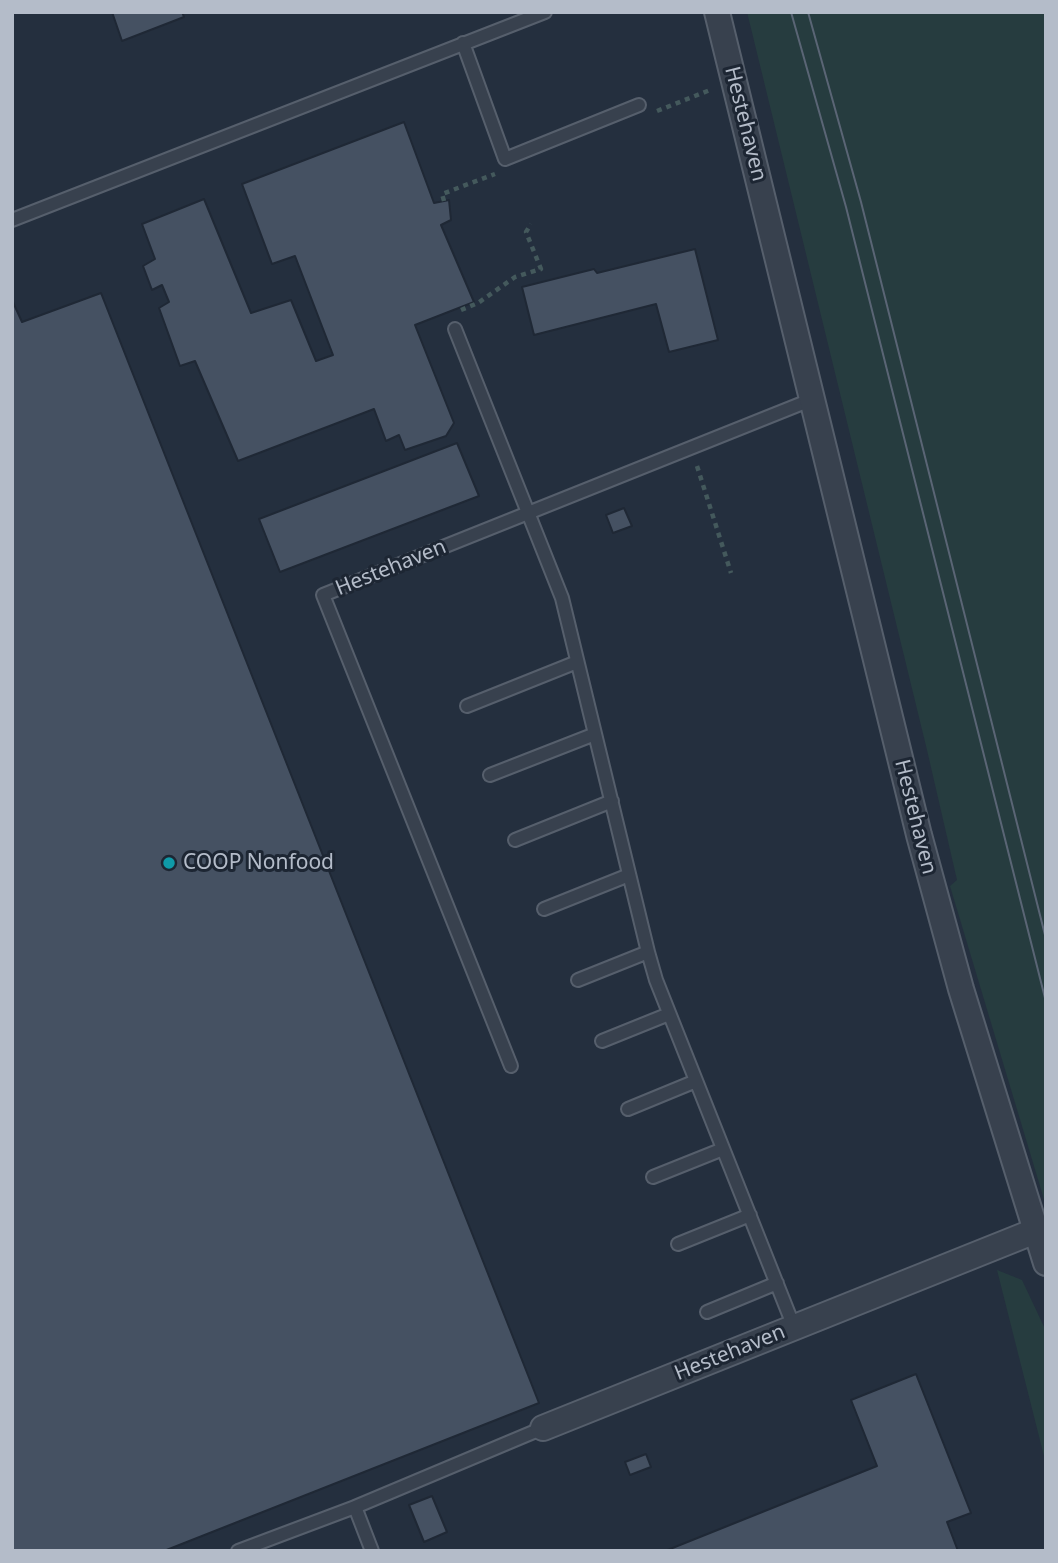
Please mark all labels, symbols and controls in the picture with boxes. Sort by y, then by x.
street label: Hestehaven [719,64,771,184]
street label: Hestehaven [332,534,450,602]
street label: Hestehaven [889,757,941,877]
place label: COOP Nonfood [183,850,334,876]
marker: COOP Nonfood [161,855,177,871]
street label: Hestehaven [671,1319,789,1387]

